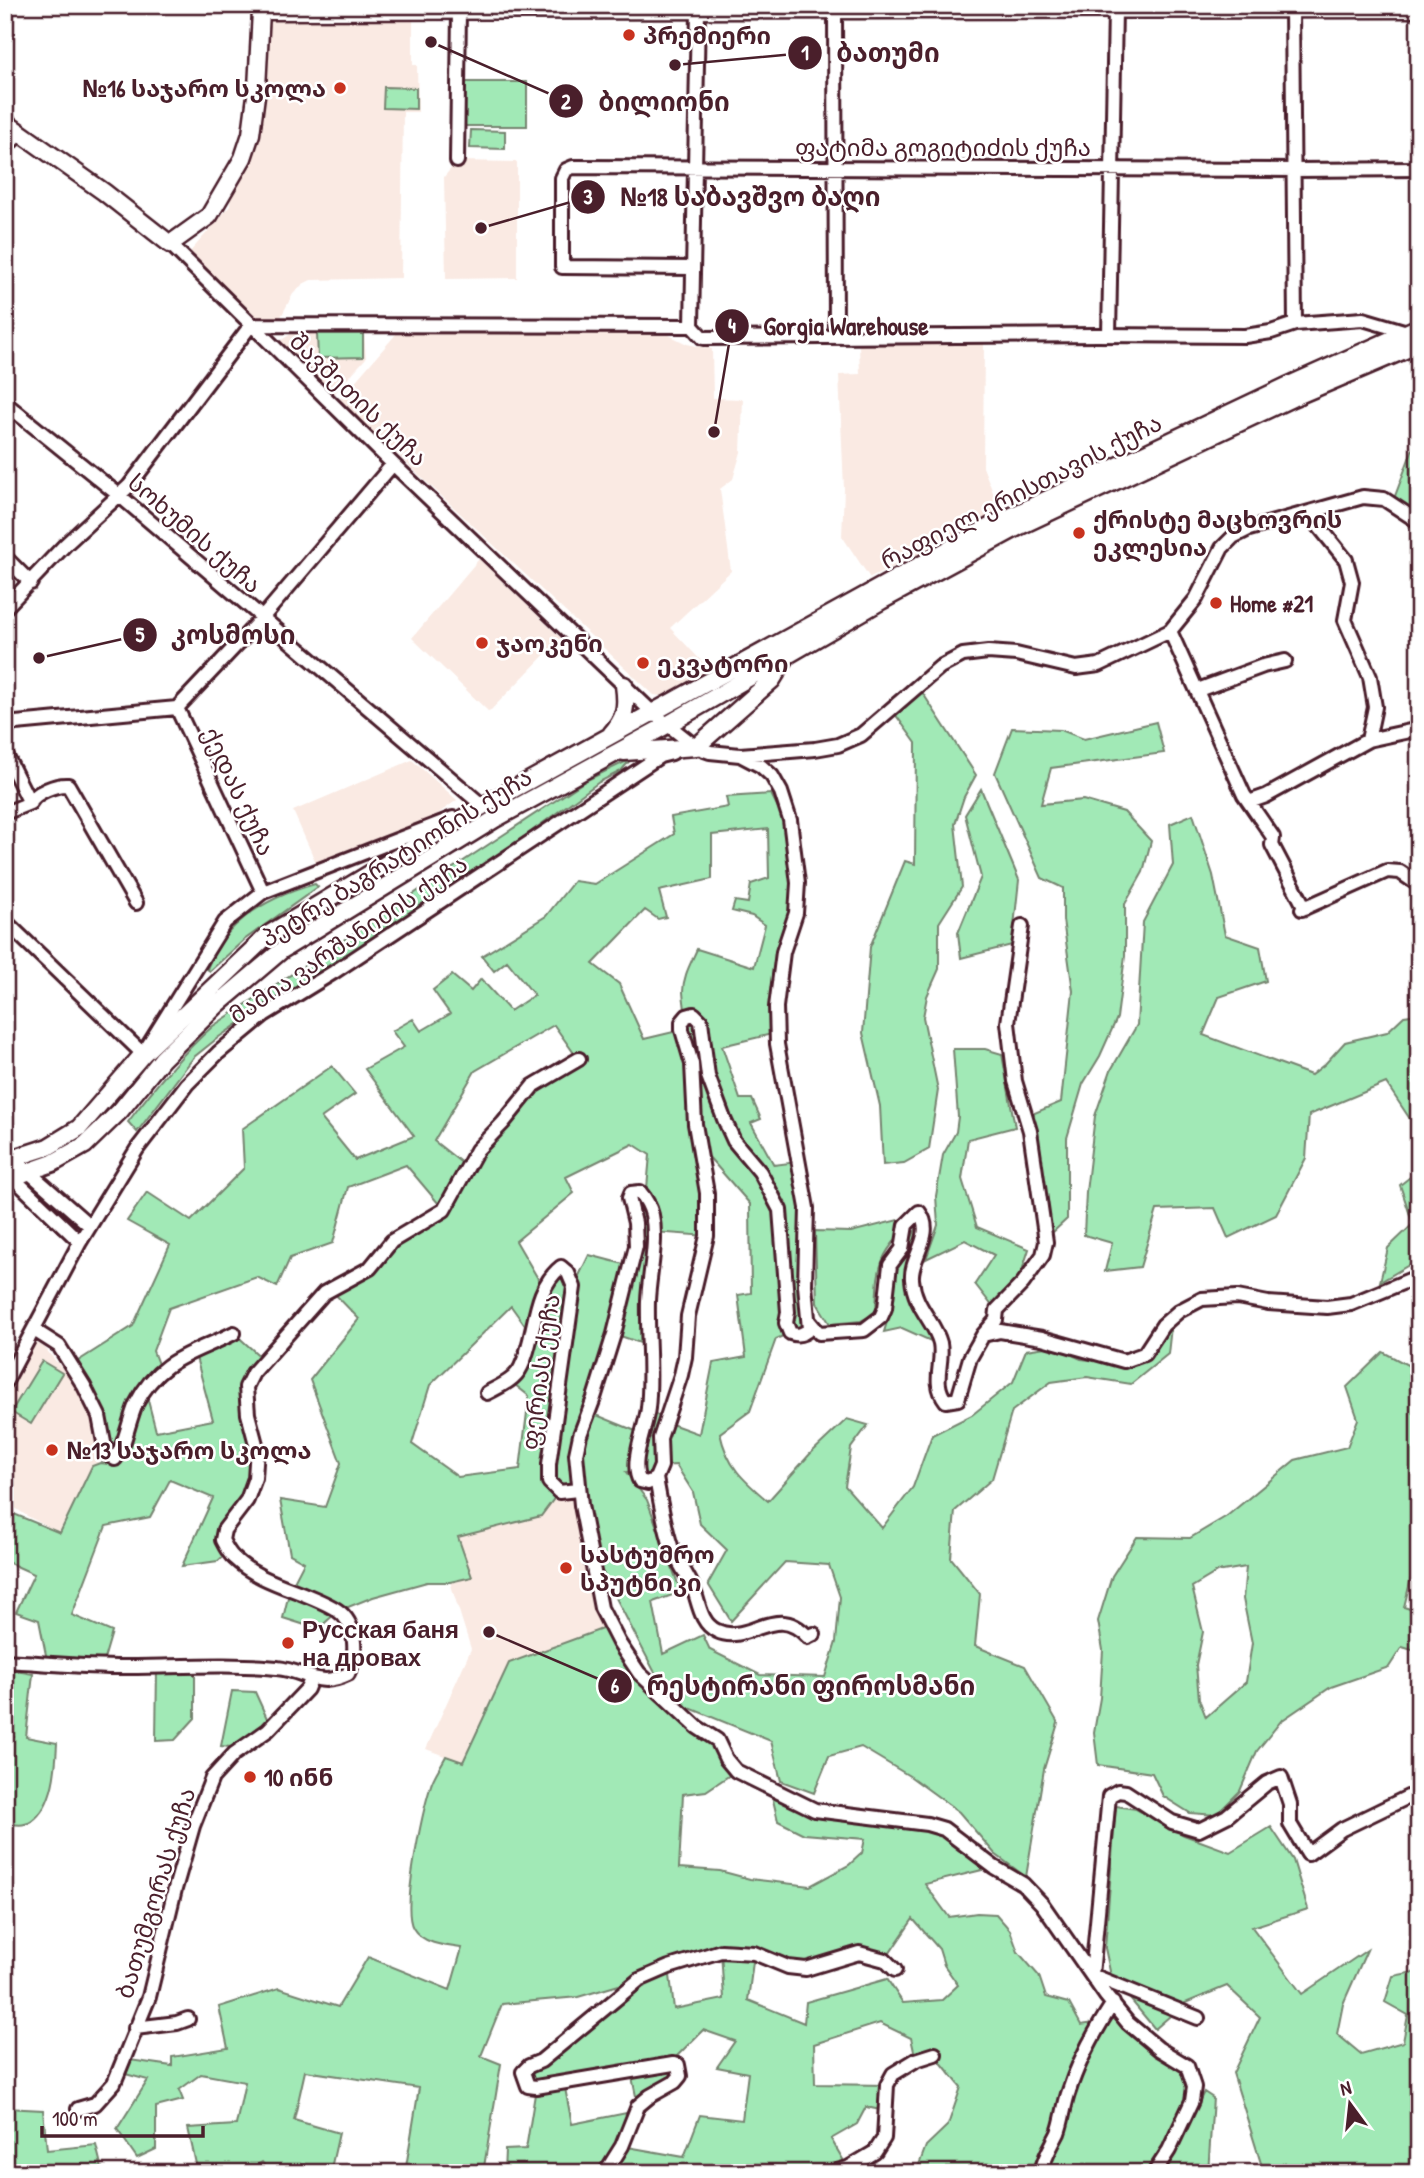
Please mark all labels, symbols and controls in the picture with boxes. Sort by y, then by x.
place label: პრემიერი [643,19,771,51]
marker: პრემიერი [621,27,637,43]
callout: ბათუმი [787,29,954,76]
text: ბათუმი [836,35,940,70]
text: 1 [801,38,809,67]
place label: №16 საჯარო სკოლა [82,72,326,104]
callout: ბილიონი [549,78,743,125]
marker: №16 საჯარო სკოლა [332,80,348,96]
text: ბილიონი [598,84,730,119]
text: 2 [561,87,571,116]
street label: ფატიმა გოგიტიძის ქუჩა [795,131,1091,163]
callout: №18 საბავშვო ბაღი [570,174,895,221]
text: №18 საბავშვო ბაღი [619,179,881,214]
text: 3 [583,182,593,211]
callout: Gorgia Warehouse [714,302,943,349]
text: Gorgia Warehouse [763,308,929,344]
text: 4 [728,311,736,340]
street label: შავშეთის ქუჩა [283,325,435,473]
street label: რაფიელ ერისთავის ქუჩა [875,406,1167,576]
street label: სოხუმის ქუჩა [121,466,269,600]
place label: ქრისტე მაცხოვრის ეკლესია [1093,503,1342,563]
marker: ქრისტე მაცხოვრის ეკლესია [1071,525,1087,541]
place label: Home #21 [1230,587,1313,619]
marker: Home #21 [1208,595,1224,611]
callout: კოსმოსი [122,611,310,658]
text: კოსმოსი [171,617,295,652]
text: 5 [136,620,145,649]
place label: ჯაოკენი [496,627,603,659]
marker: ჯაოკენი [474,635,490,651]
place label: ეკვატორი [657,647,788,679]
marker: ეკვატორი [635,655,651,671]
street label: ქედას ქუჩა [195,721,283,861]
street label: პეტრე ბაგრატიონის ქუჩა [254,760,538,954]
street label: მამია ვარშანიძის ქუჩა [223,847,473,1031]
street label: ფერიას ქუჩა [513,1292,567,1452]
place label: №13 საჯარო სკოლა [66,1434,311,1466]
marker: №13 საჯარო სკოლა [44,1442,60,1458]
place label: სასტუმრო სპუტნიკი [580,1538,715,1598]
marker: სასტუმრო სპუტნიკი [558,1560,574,1576]
place label: Русская баня на дровах [302,1613,459,1673]
marker: Русская баня на дровах [280,1635,296,1651]
callout: რესტირანი ფიროსმანი [597,1662,989,1709]
text: რესტირანი ფიროსმანი [647,1668,975,1703]
text: 6 [611,1671,620,1700]
place label: 10 ინნ [264,1761,333,1793]
marker: 10 ინნ [242,1769,258,1785]
street label: ბათუმგორას ქუჩა [108,1784,202,2002]
north arrow [1316,2070,1386,2140]
text: N [1337,2074,1354,2101]
scale bar [42,2094,203,2138]
text: 100 m [52,2104,98,2133]

